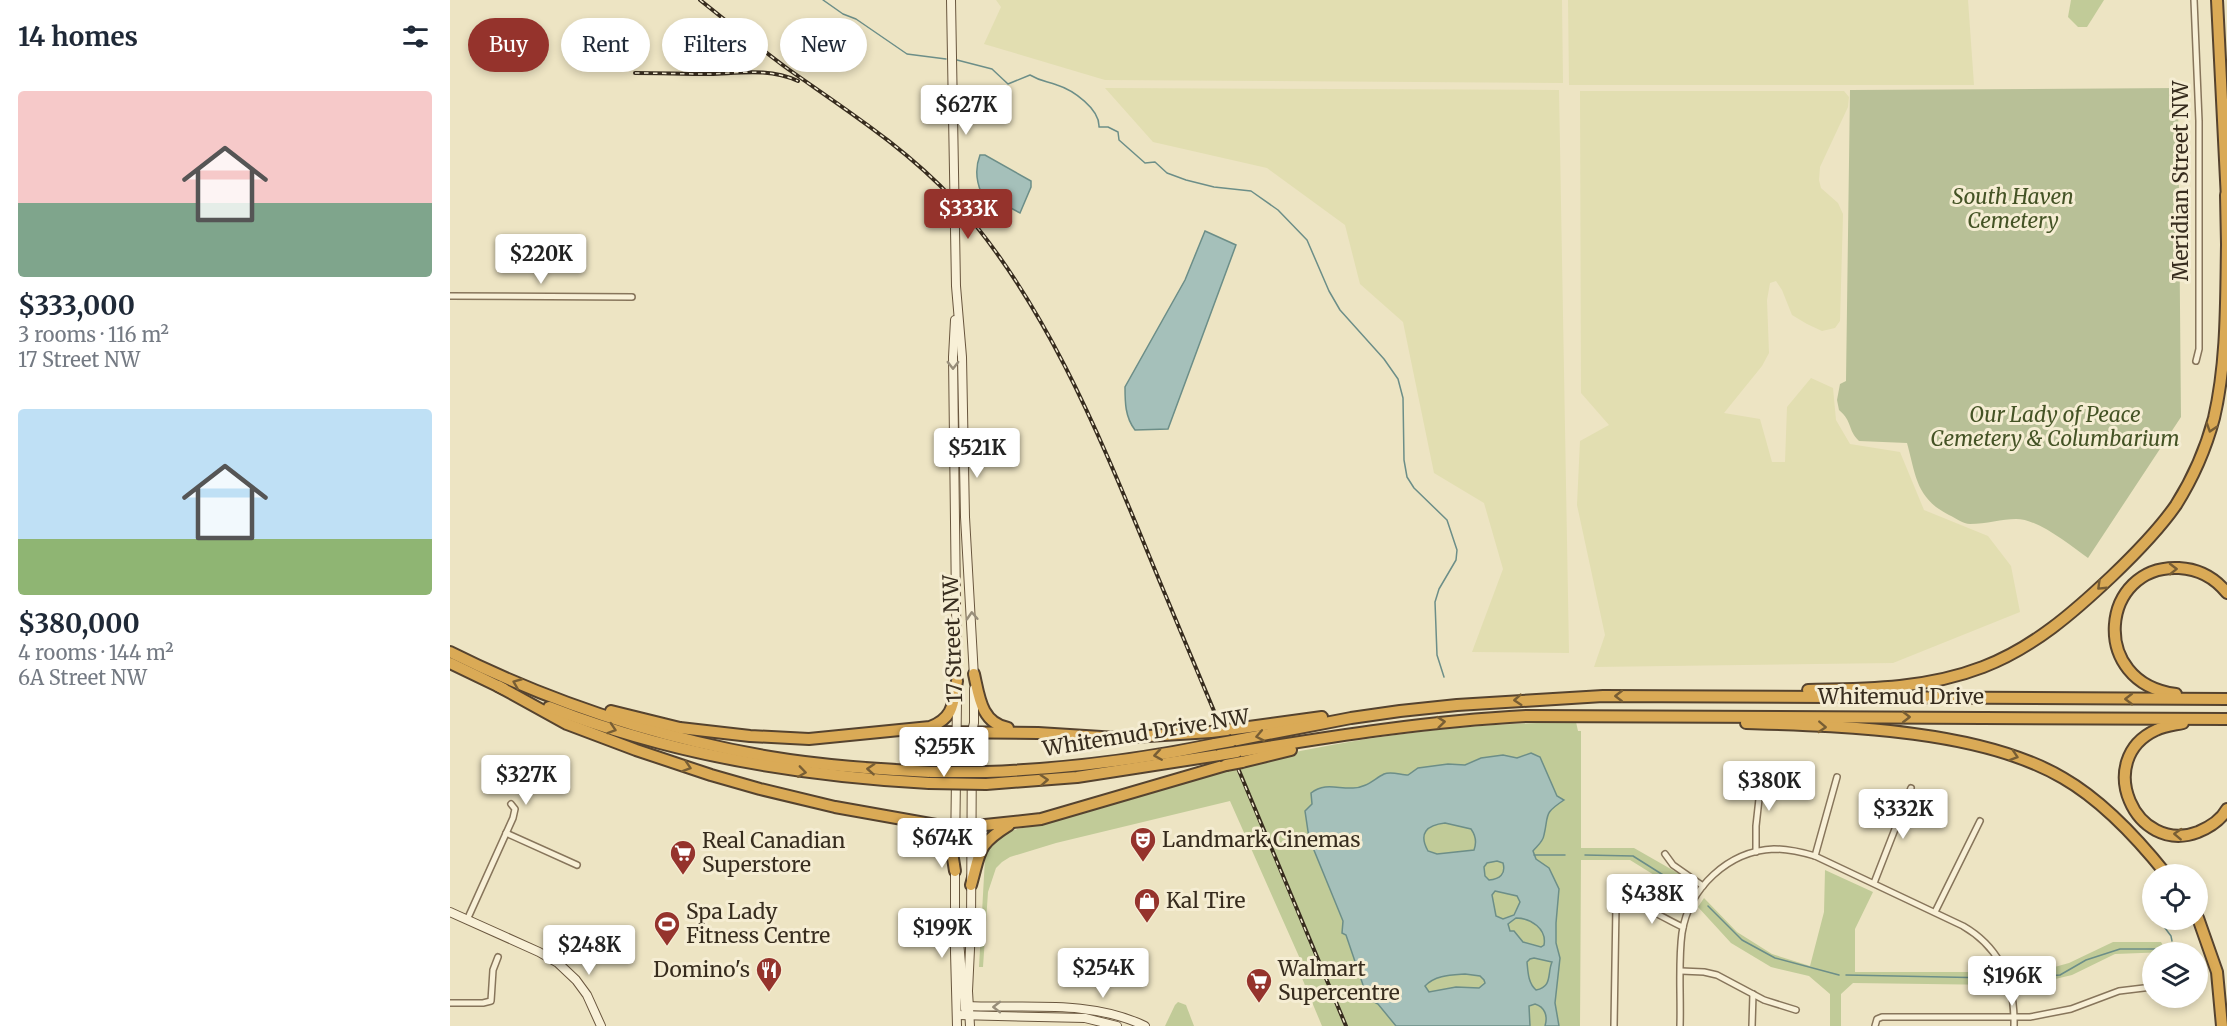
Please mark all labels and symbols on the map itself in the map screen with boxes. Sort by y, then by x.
street label: Meridian Street NW [2167,80,2194,281]
pin: $627K [924,85,1008,136]
park label: South Haven Cemetery [1952,183,2074,234]
pin: $333K [926,189,1010,240]
pin: $220K [499,234,583,285]
one-way arrow [947,360,959,369]
park label: Our Lady of Peace Cemetery & Columbarium [1930,401,2180,452]
one-way arrow [2206,422,2218,433]
pin: $521K [935,428,1019,479]
one-way arrow [2169,562,2178,575]
street label: 17 Street NW [937,573,968,704]
one-way arrow [2098,579,2108,590]
one-way arrow [966,611,979,620]
one-way arrow [512,678,523,690]
street label: Whitemud Drive [1817,683,1984,710]
one-way arrow [1615,690,1624,702]
one-way arrow [1514,693,1523,706]
one-way arrow [2125,693,2134,705]
street label: Whitemud Drive NW [1040,703,1252,762]
one-way arrow [1902,711,1911,723]
one-way arrow [1436,716,1445,728]
one-way arrow [1817,720,1826,733]
one-way arrow [606,722,617,734]
pin: $255K [902,727,986,778]
one-way arrow [1255,729,1265,742]
one-way arrow [1153,748,1163,761]
one-way arrow [2008,749,2019,761]
pin: $327K [484,755,568,806]
one-way arrow [681,760,692,772]
pin: $380K [1727,761,1811,812]
one-way arrow [867,763,876,776]
one-way arrow [797,766,807,778]
one-way arrow [1040,774,1049,787]
pin: $332K [1861,789,1945,840]
pin: $674K [900,818,984,869]
theatre icon: Landmark Cinemas [1128,825,1158,863]
place label: Landmark Cinemas [1162,826,1361,853]
place label: Real Canadian Superstore [702,827,845,878]
one-way arrow [2173,827,2182,840]
supermarket icon: Real Canadian Superstore [668,838,698,876]
pin: $438K [1610,874,1694,925]
shop icon: Kal Tire [1132,886,1162,924]
place label: Kal Tire [1166,887,1245,914]
place label: Spa Lady Fitness Centre [686,898,830,949]
pin: $199K [900,908,984,959]
sports icon: Spa Lady Fitness Centre [652,909,682,947]
pin: $248K [547,925,631,976]
pin: $254K [1061,948,1145,999]
restaurant icon: Domino's [754,955,784,993]
place label: Walmart Supercentre [1277,955,1400,1006]
place label: Domino's [653,956,750,983]
pin: $196K [1970,956,2054,1007]
supermarket icon: Walmart Supercentre [1244,966,1274,1004]
one-way arrow [993,1001,1002,1013]

